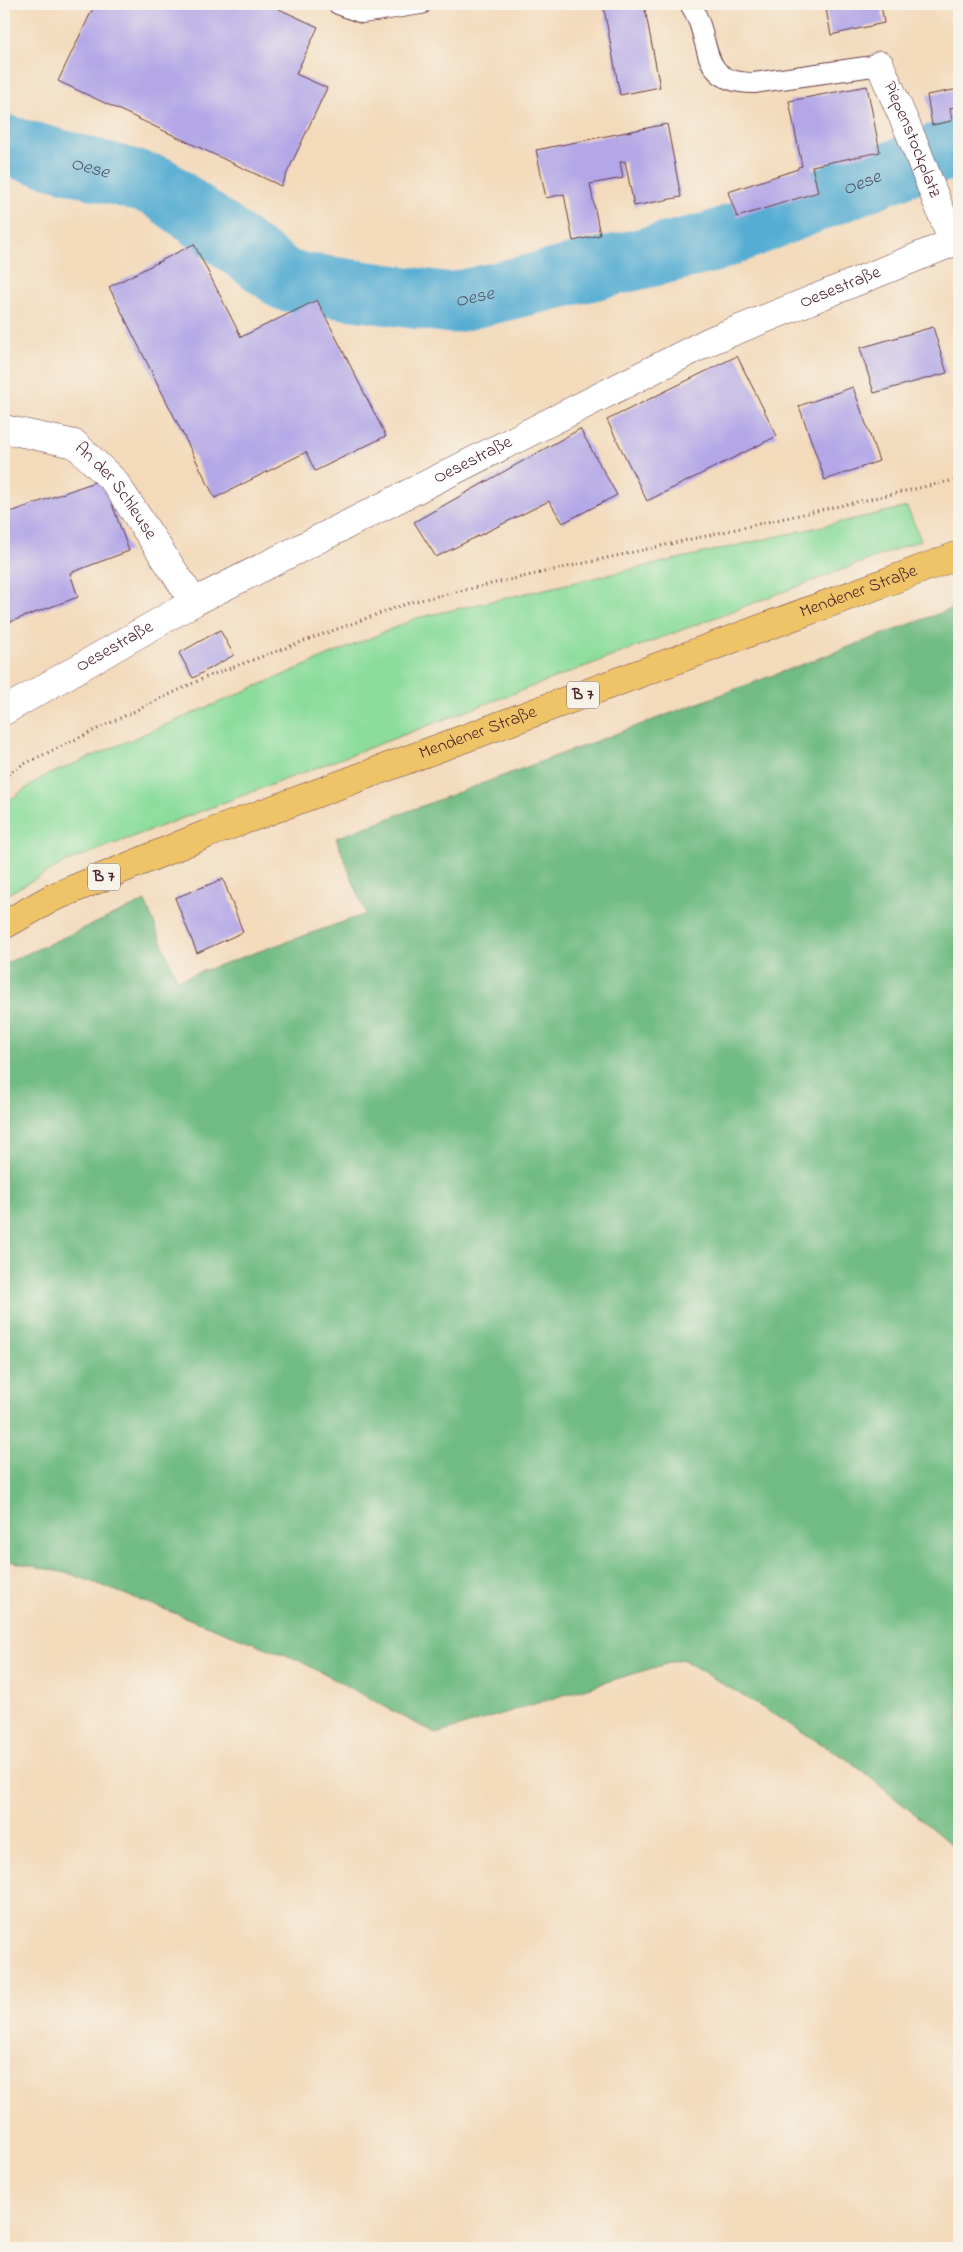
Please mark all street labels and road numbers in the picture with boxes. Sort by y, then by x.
street label: Piepenstockplatz [876,77,947,202]
street label: Oesestraße [796,260,886,316]
street label: Oesestraße [429,429,518,492]
street label: An der Schleuse [68,436,163,546]
street label: Mendener Straße [796,558,922,626]
street label: Oesestraße [72,614,159,680]
road number: B 7 [567,682,599,708]
street label: Mendener Straße [416,699,541,767]
road number: B 7 [88,864,120,890]

